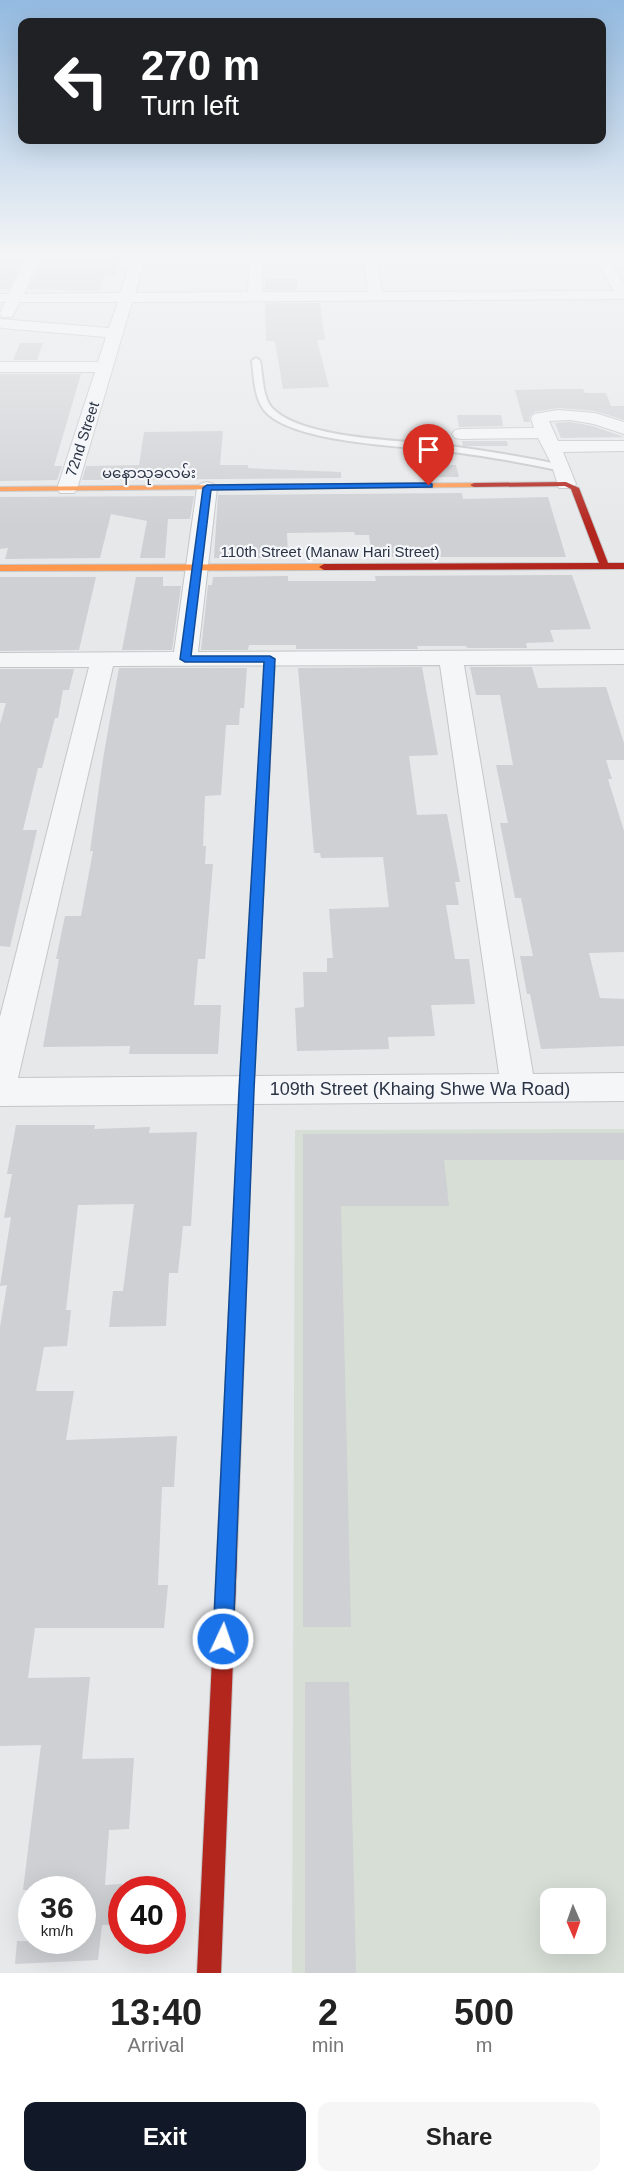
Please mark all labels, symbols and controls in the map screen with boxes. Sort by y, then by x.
icon: left [42,42,120,120]
text: 270 m [141,42,260,89]
text: Turn left [141,91,239,121]
street label: 72nd Street [62,399,102,479]
pin [403,424,454,486]
icon: arrive [412,433,445,466]
street label: မနောသုခလမ်း [102,463,196,485]
street label: 110th Street (Manaw Hari Street) [221,543,439,560]
street label: 109th Street (Khaing Shwe Wa Road) [270,1079,570,1099]
position arrow [191,1607,255,1671]
speed limit sign: 40 [108,1876,186,1954]
north arrow [540,1888,606,1954]
map controls [540,1888,606,1954]
text: 36 [40,1891,74,1924]
text: km/h [41,1922,73,1939]
text: 13:40 [110,1992,202,2033]
text: 2 [318,1992,338,2033]
text: 500 [454,1992,514,2033]
text: Arrival [128,2034,184,2056]
text: min [312,2034,344,2056]
text: m [476,2034,492,2056]
button: Exit [24,2102,306,2171]
button: Share [318,2102,600,2171]

